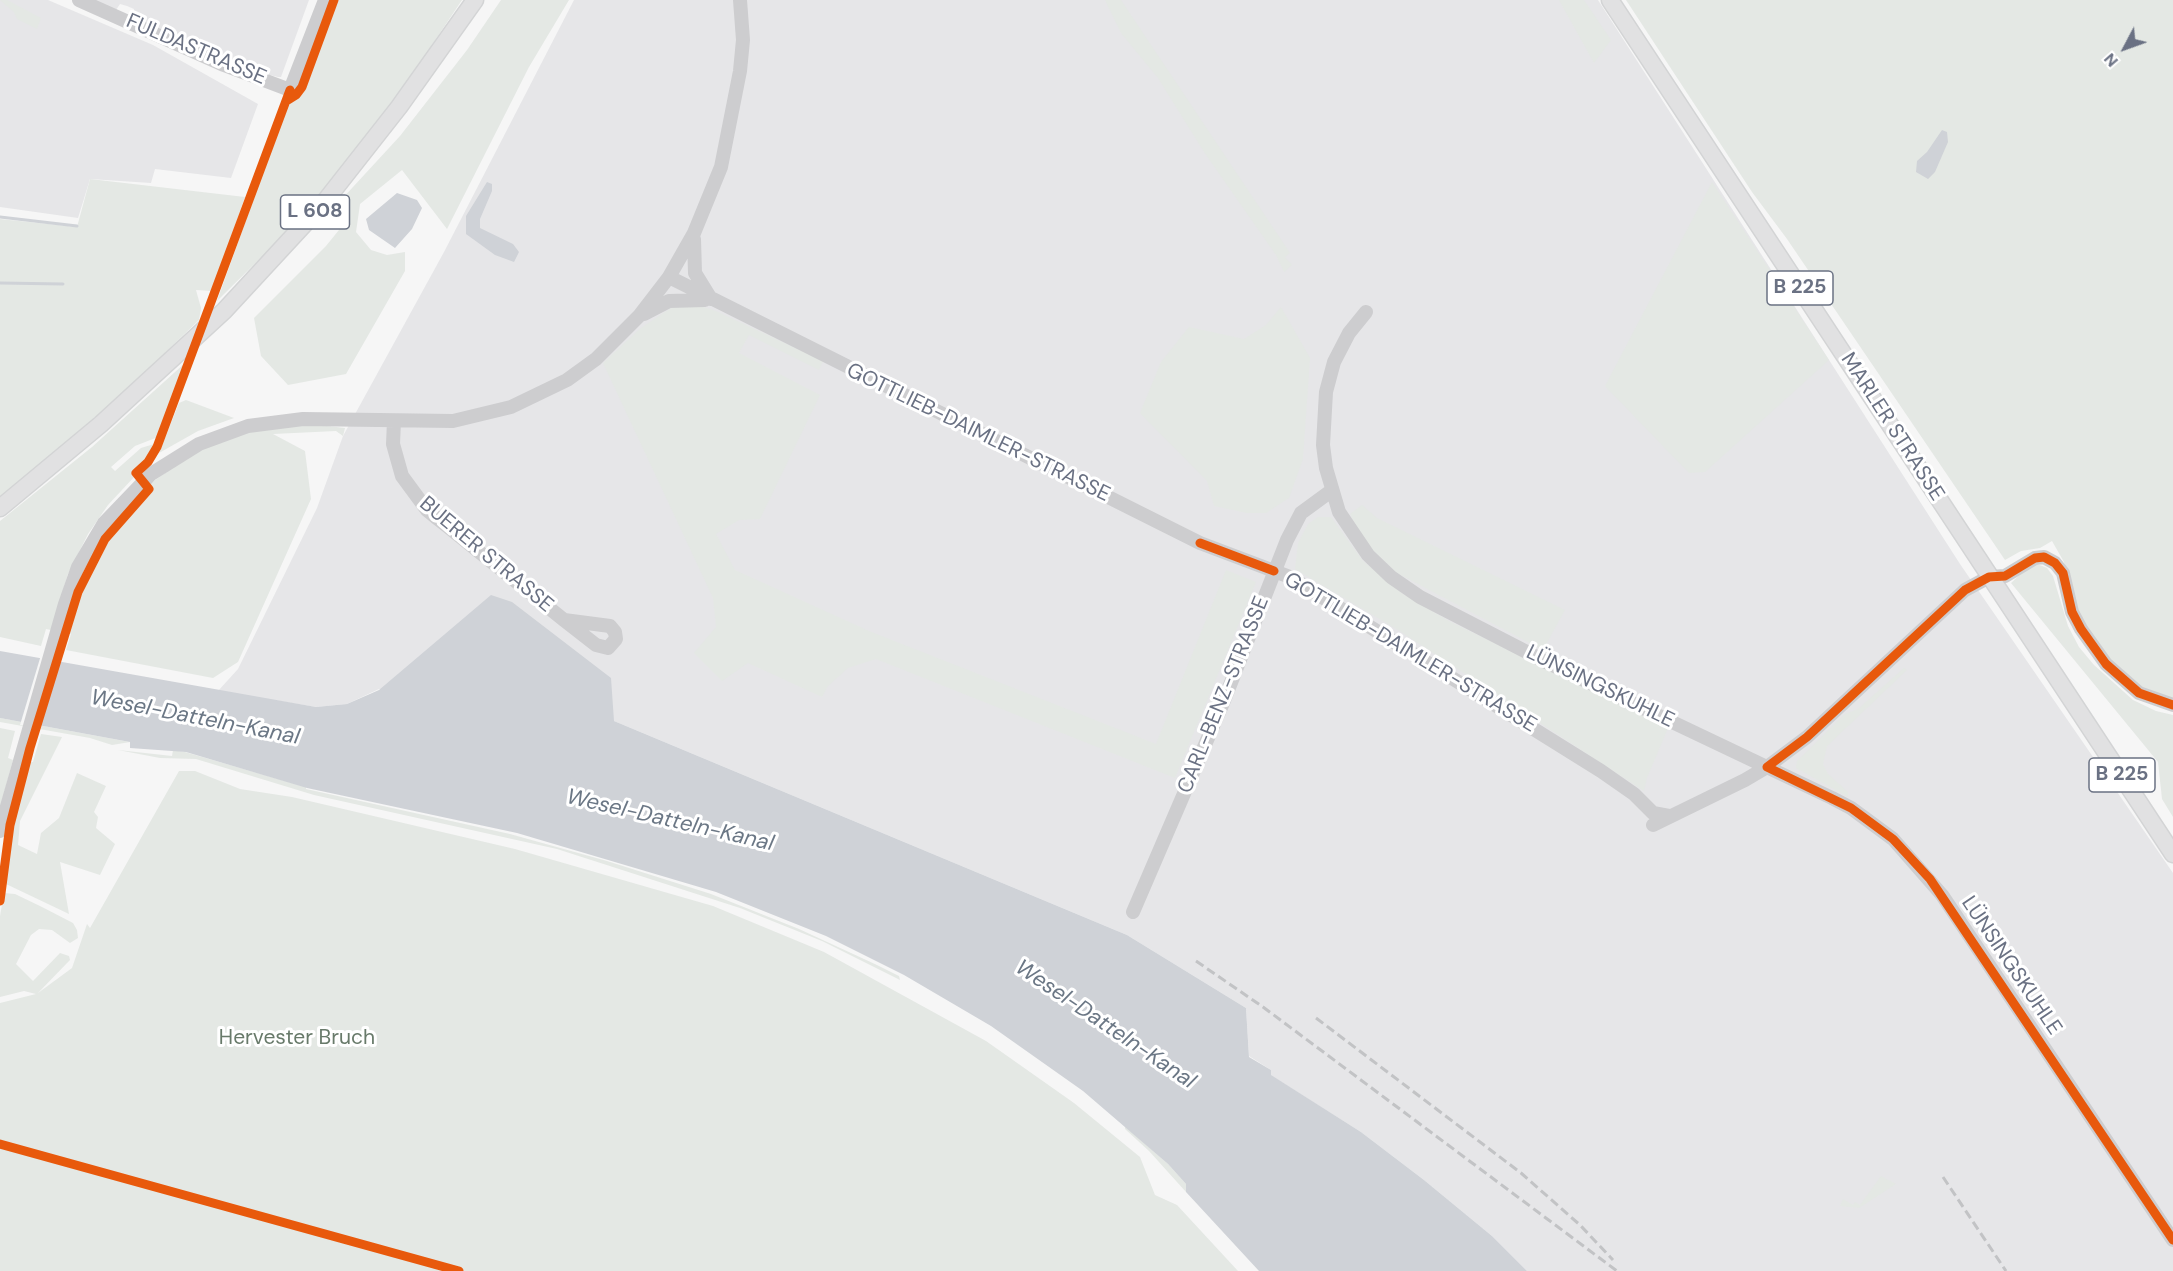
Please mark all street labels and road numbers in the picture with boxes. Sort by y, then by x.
street label: FULDASTRASSE [122,9,270,91]
road number: L 608 [280,195,350,229]
road number: B 225 [1767,271,1833,305]
street label: MARLER STRASSE [1835,348,1949,506]
street label: GOTTLIEB-DAIMLER-STRASSE [842,358,1114,508]
street label: BUERER STRASSE [414,492,558,618]
street label: GOTTLIEB-DAIMLER-STRASSE [1279,568,1541,738]
street label: CARL-BENZ-STRASSE [1173,593,1275,797]
street label: LÜNSINGSKUHLE [1522,640,1678,734]
road number: B 225 [2089,758,2155,792]
street label: LÜNSINGSKUHLE [1955,892,2067,1040]

